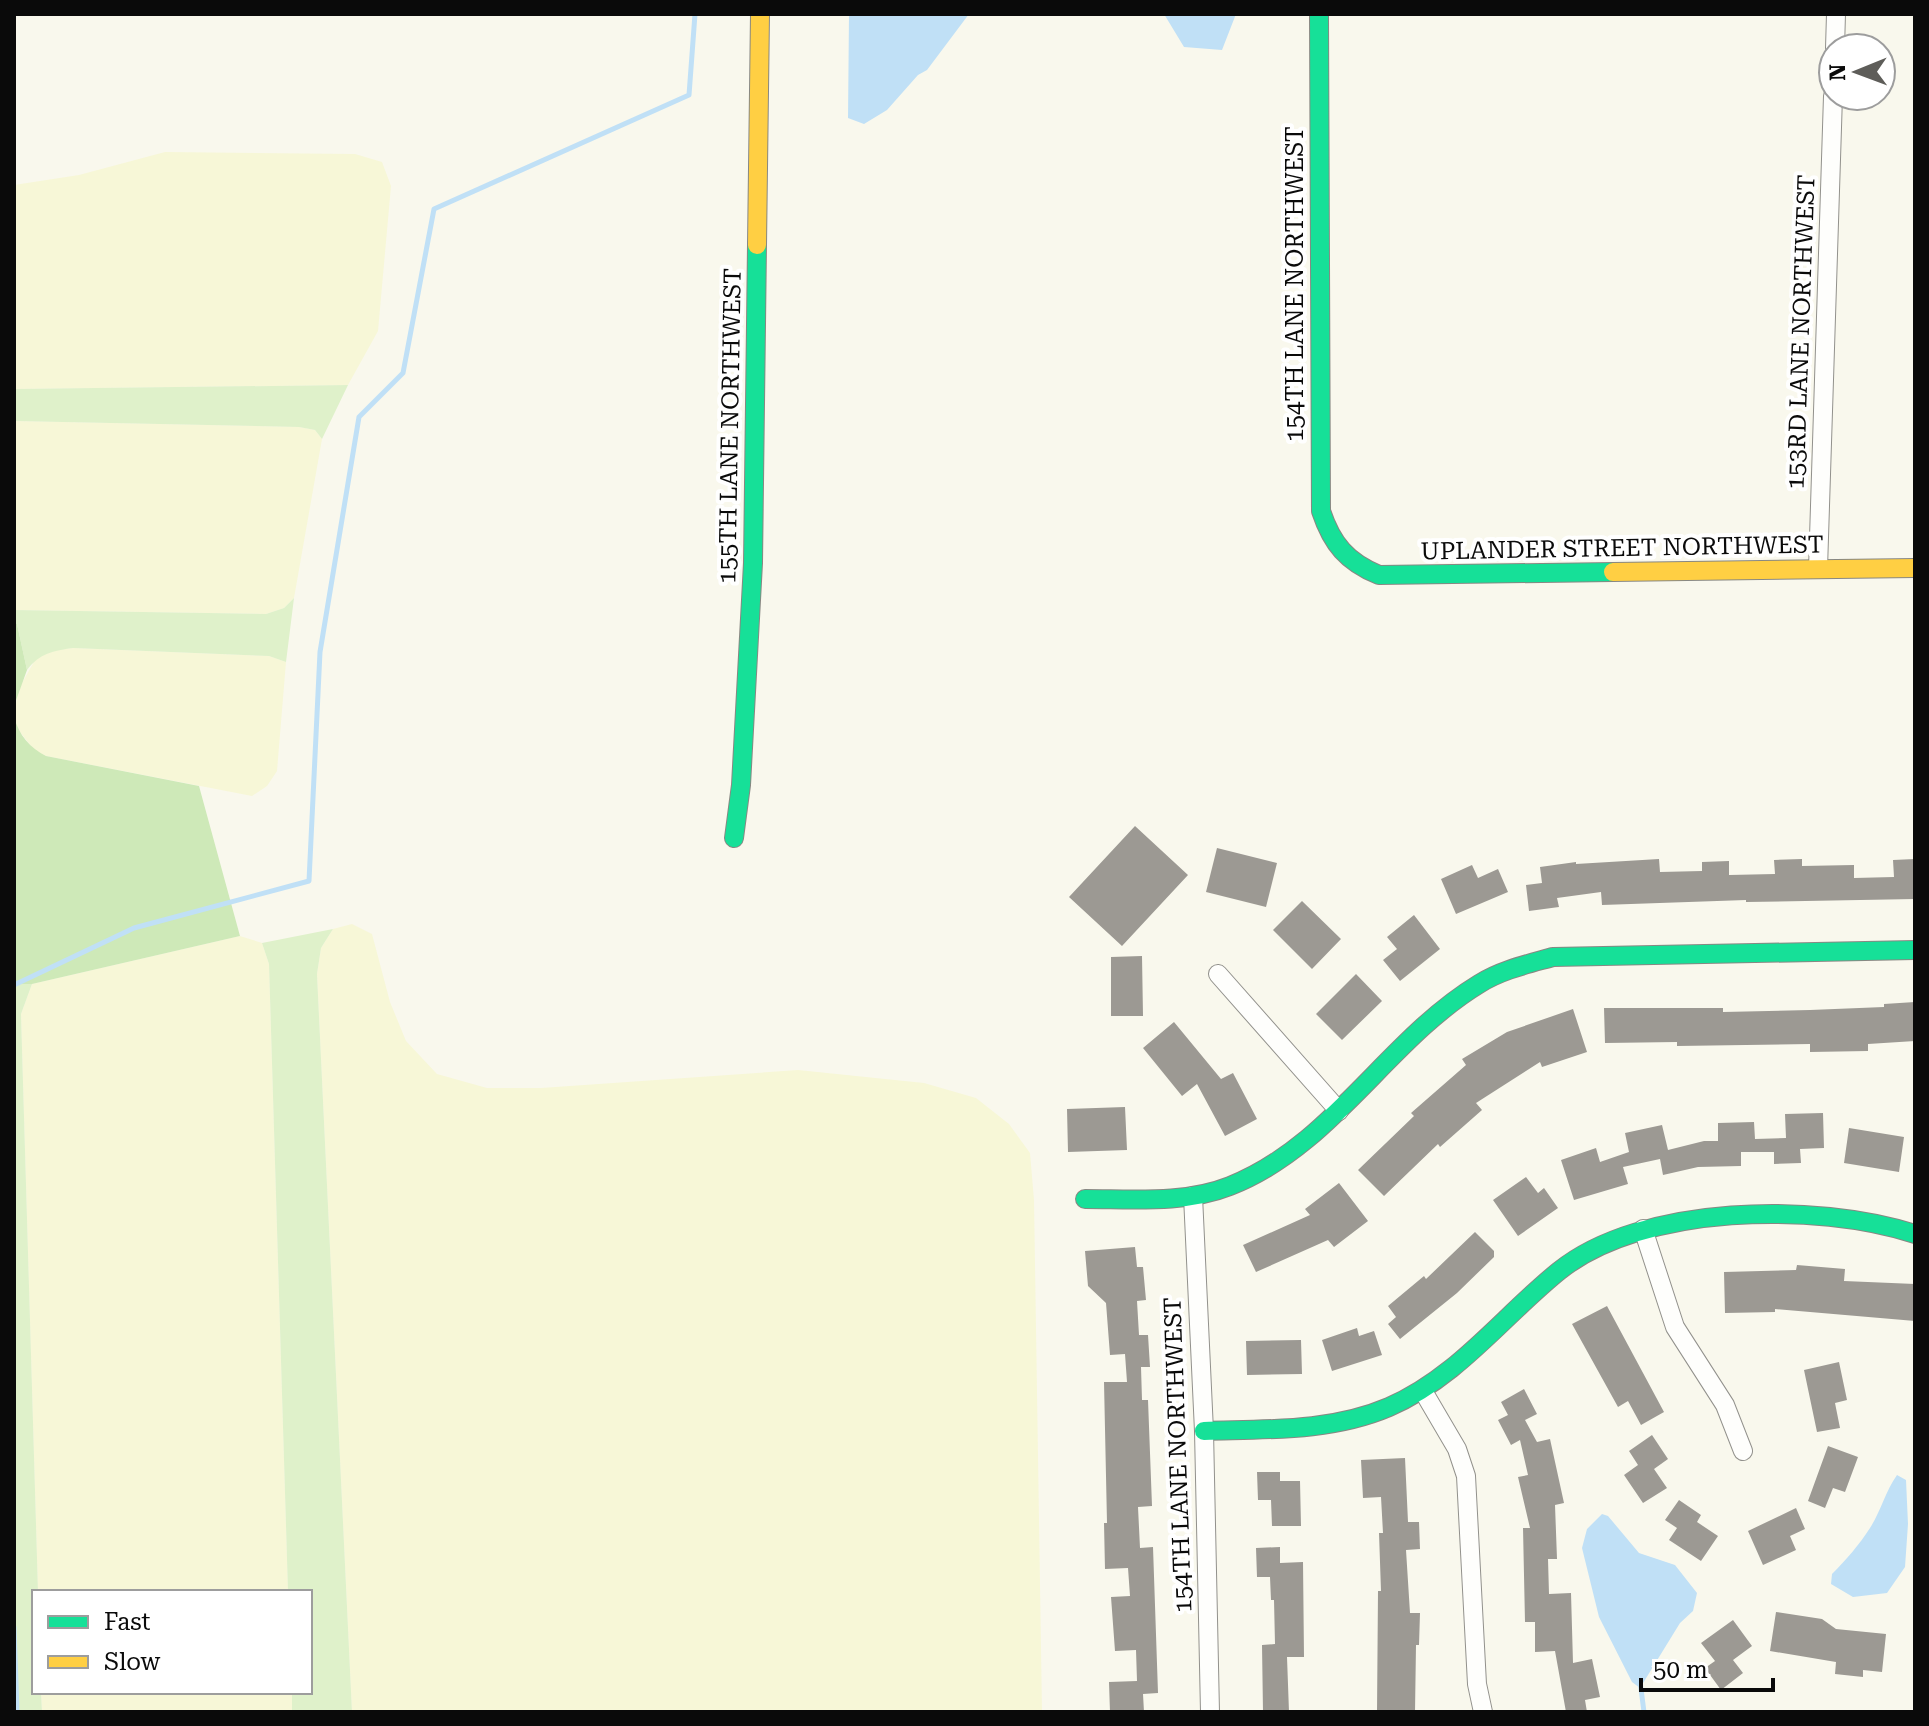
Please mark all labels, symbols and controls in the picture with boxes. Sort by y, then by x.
north arrow [1817,32,1897,112]
text: N [1825,64,1850,81]
street label: 154TH LANE NORTHWEST [1281,126,1309,442]
street label: 153RD LANE NORTHWEST [1782,174,1820,490]
street label: 155TH LANE NORTHWEST [713,268,747,584]
street label: UPLANDER STREET NORTHWEST [1420,530,1824,566]
street label: 154TH LANE NORTHWEST [1158,1297,1198,1613]
legend [32,1590,312,1694]
text: Fast [104,1608,151,1636]
scale bar [1641,1642,1773,1692]
text: Slow [104,1648,161,1676]
text: 50 m [1653,1656,1708,1684]

